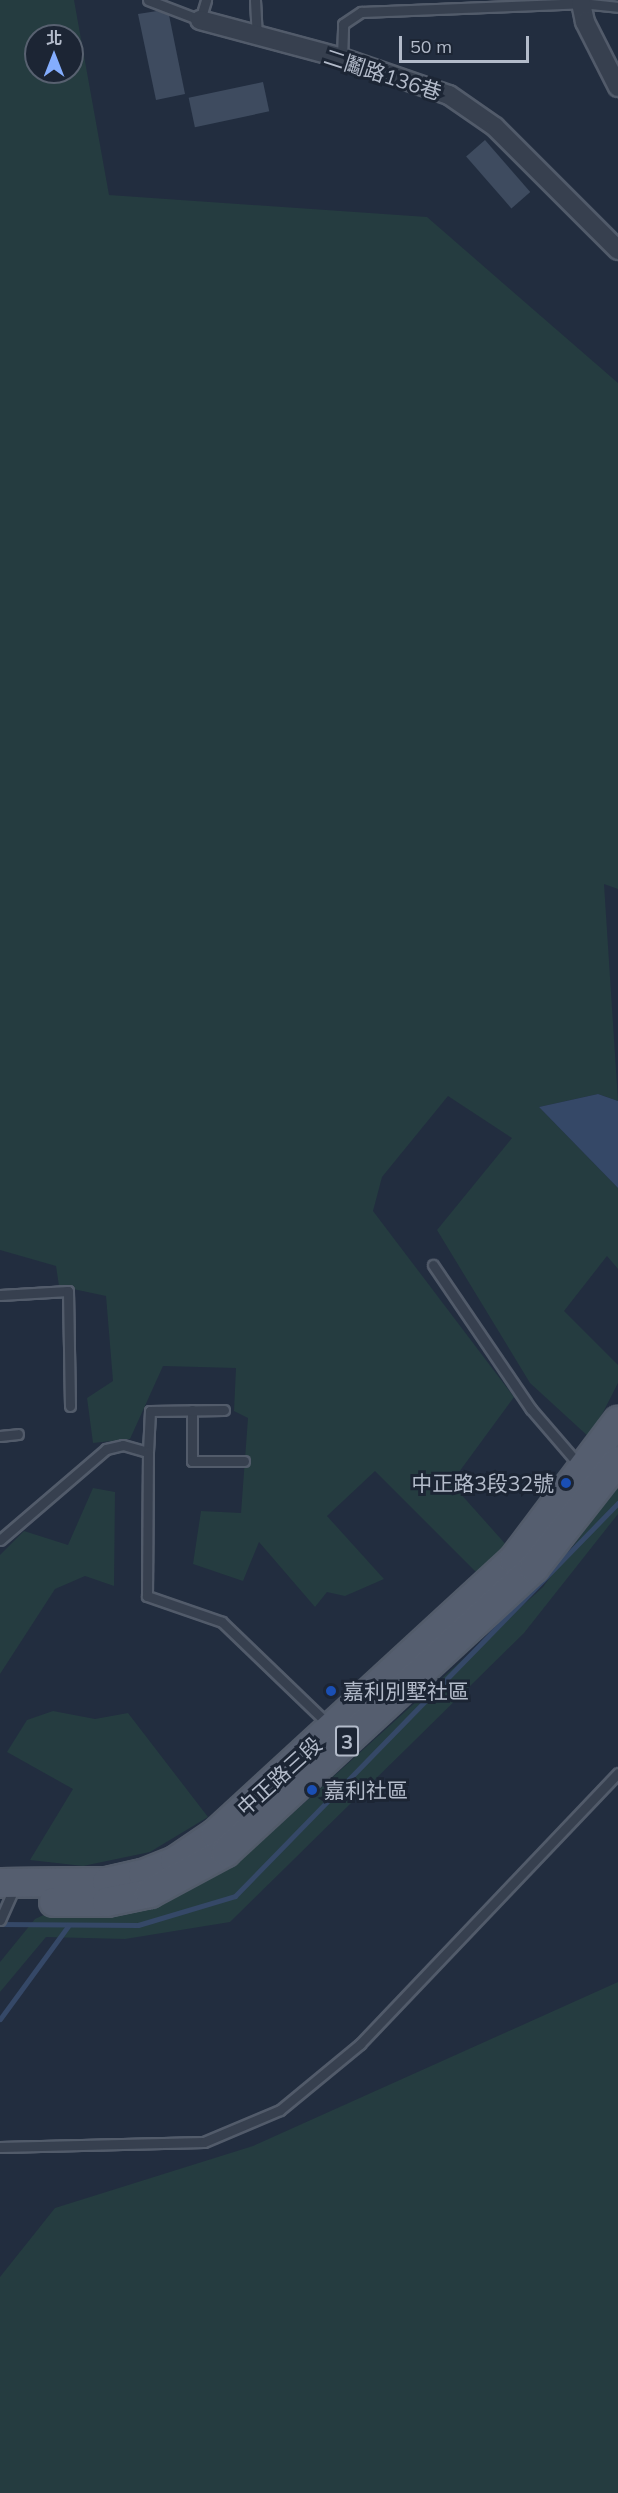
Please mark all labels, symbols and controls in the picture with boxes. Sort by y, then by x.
north arrow [24,24,84,84]
scale bar [402,24,532,62]
text: 北 [46,28,62,48]
text: 50 m [410,35,452,58]
street label: 二鬮路136巷 [321,43,445,105]
place label: 中正路3段32號 [411,1470,554,1496]
marker: 中正路3段32號 [559,1476,573,1490]
place label: 嘉利別墅社區 [343,1678,469,1704]
marker: 嘉利別墅社區 [324,1684,338,1698]
road number: 3 [335,1724,359,1758]
street label: 中正路三段 [232,1732,326,1820]
place label: 嘉利社區 [324,1777,408,1803]
marker: 嘉利社區 [305,1783,319,1797]

